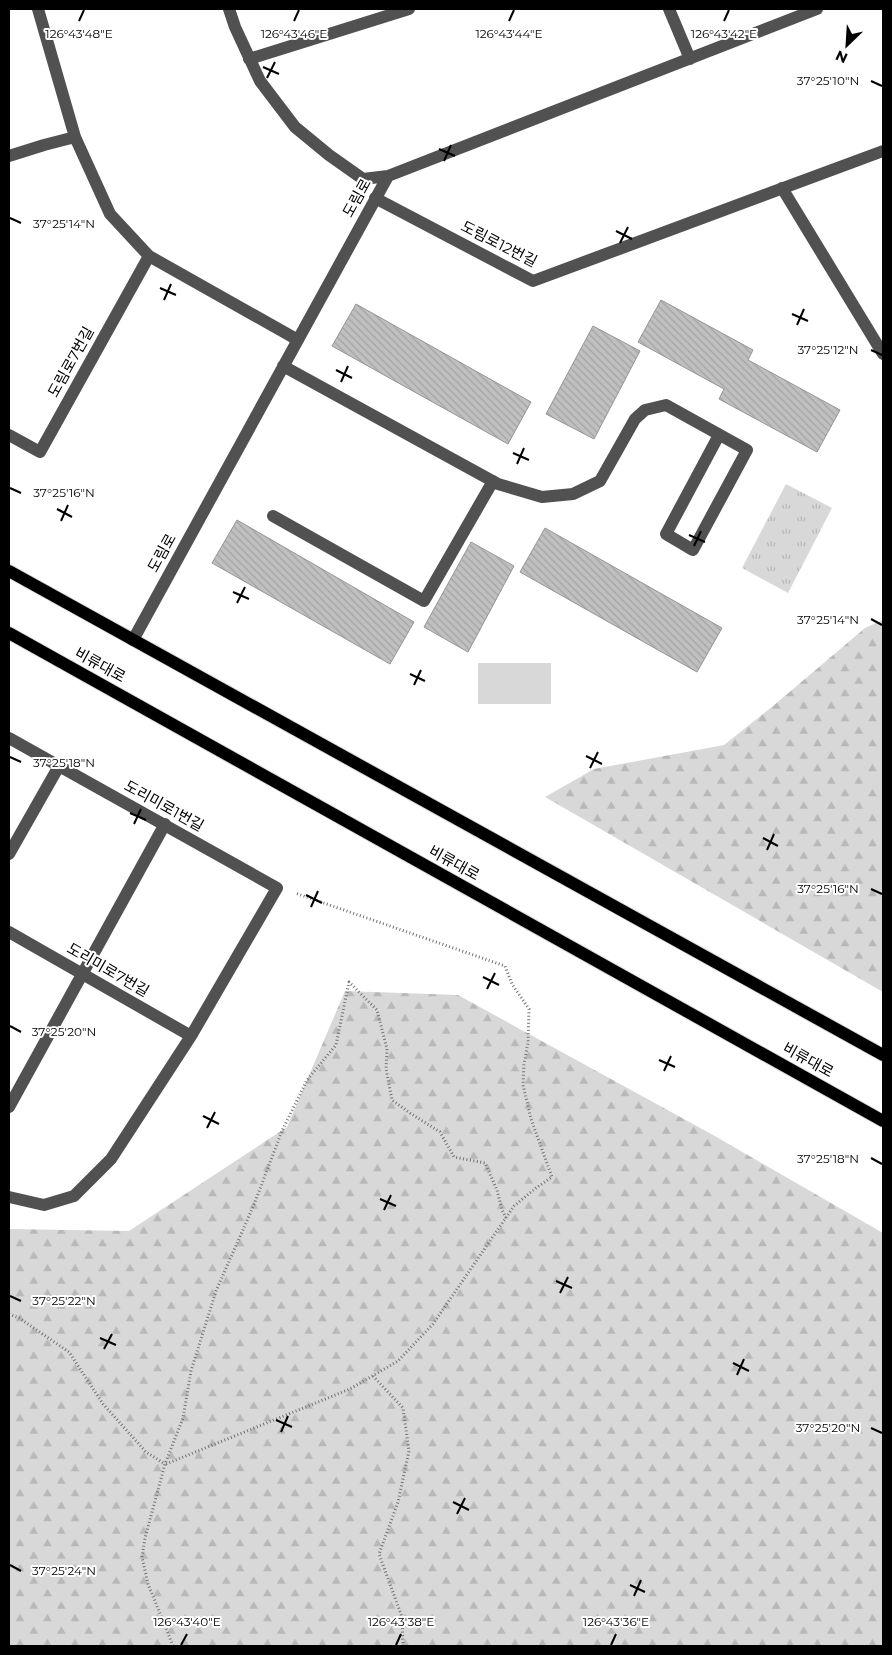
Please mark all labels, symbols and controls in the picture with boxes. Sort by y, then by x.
north arrow [822,20,872,70]
text: 126°43'48"E [45,26,113,41]
text: 126°43'46"E [261,26,327,41]
text: 126°43'44"E [475,26,543,41]
text: 126°43'42"E [691,26,757,41]
text: N [833,46,850,67]
text: 37°25'10"N [797,73,859,88]
street label: 도림로 [338,175,375,220]
text: 37°25'14"N [33,216,95,231]
street label: 도림로12번길 [458,216,540,271]
street label: 도림로7번길 [43,323,98,400]
text: 37°25'12"N [797,342,859,357]
text: 37°25'16"N [33,485,95,500]
street label: 도림로 [143,530,180,575]
text: 37°25'14"N [797,612,859,627]
street label: 비류대로 [71,643,129,686]
text: 37°25'18"N [33,755,95,770]
street label: 도리미로1번길 [121,776,207,835]
street label: 비류대로 [425,841,483,884]
text: 37°25'16"N [797,881,859,896]
street label: 도리미로7번길 [64,938,153,1001]
text: 37°25'20"N [32,1024,96,1039]
street label: 비류대로 [779,1038,837,1081]
text: 37°25'18"N [797,1151,859,1166]
text: 37°25'22"N [32,1293,96,1308]
text: 37°25'20"N [796,1420,860,1435]
text: 37°25'24"N [32,1563,96,1578]
text: 126°43'40"E [153,1614,221,1629]
text: 126°43'38"E [368,1614,434,1629]
text: 126°43'36"E [583,1614,649,1629]

